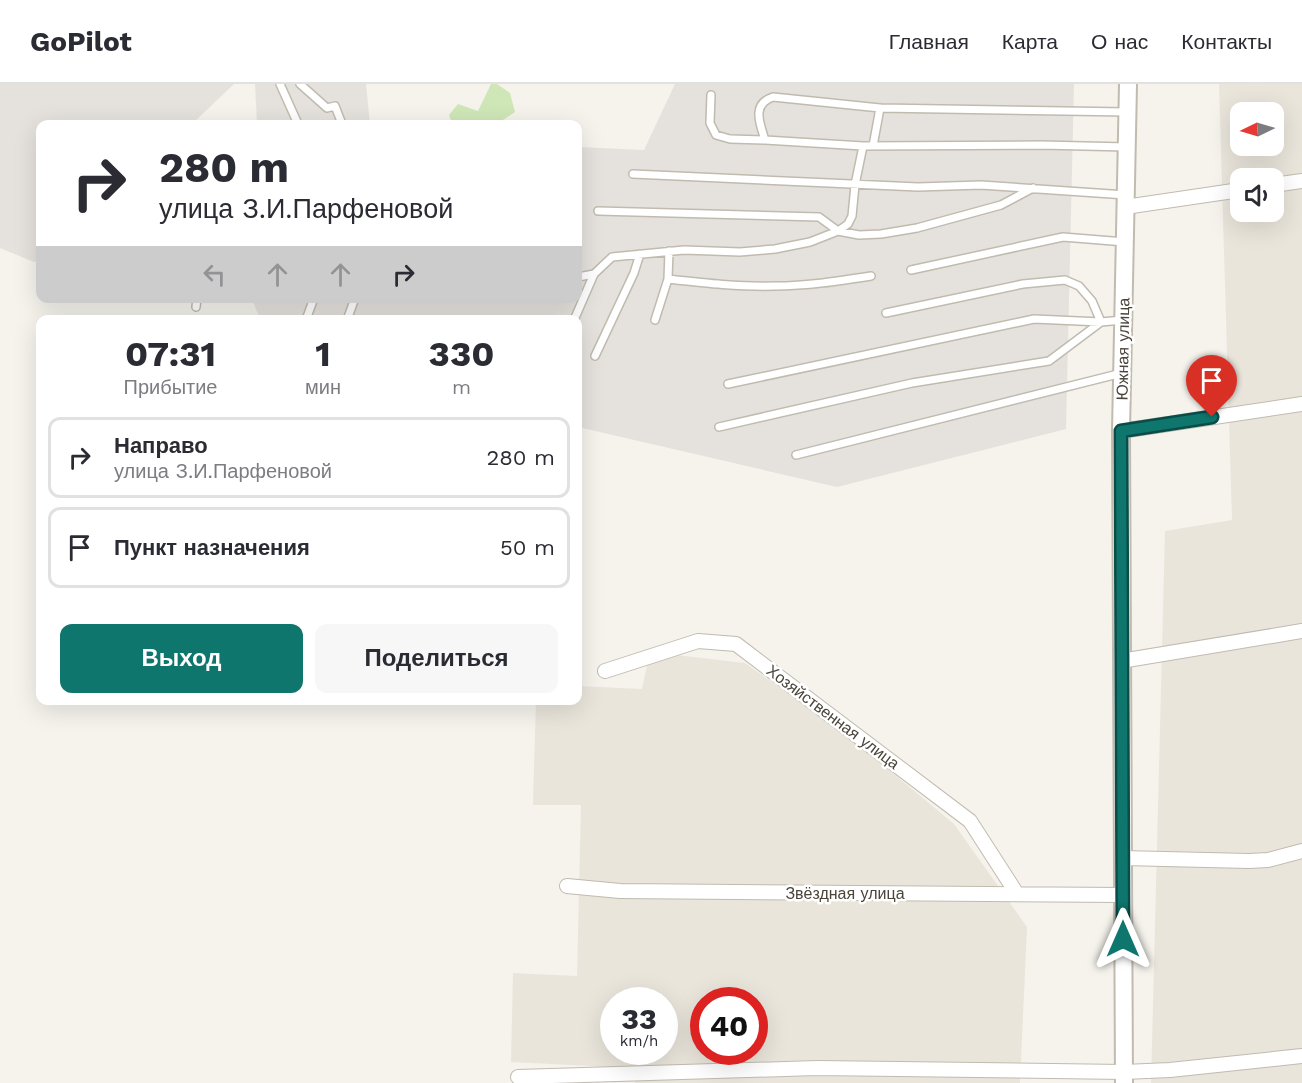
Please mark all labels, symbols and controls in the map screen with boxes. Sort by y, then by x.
text: GoPilot [30,25,132,58]
text: Главная [889,29,969,54]
text: Карта [1002,29,1058,54]
text: О нас [1091,29,1148,54]
text: Контакты [1181,29,1272,54]
north arrow [1230,102,1284,156]
map controls [1230,102,1284,222]
text: 280 m [159,143,289,192]
icon: right [60,144,138,222]
button: sound [1230,168,1284,222]
text: улица З.И.Парфеновой [159,193,453,225]
icon: left [198,258,231,291]
icon: ahead [261,258,294,291]
icon: ahead [324,258,357,291]
icon: right [387,258,420,291]
street label: Южная улица [1113,297,1133,401]
text: 07:31 [125,333,216,375]
text: 1 [315,333,331,375]
text: 330 [429,333,494,375]
pin [1186,355,1237,417]
icon: arrive [1195,364,1228,397]
text: Прибытие [124,375,218,399]
text: мин [305,375,341,399]
text: m [452,375,471,399]
text: Направо [114,433,208,458]
icon: right [63,441,96,474]
text: 280 m [486,445,555,470]
text: улица З.И.Парфеновой [114,459,332,483]
icon: arrive [63,531,96,564]
text: Пункт назначения [114,535,310,560]
text: 50 m [500,535,555,560]
button: Выход [60,624,303,693]
button: Поделиться [315,624,558,693]
street label: Хозяйственная улица [763,661,903,773]
street label: Звёздная улица [785,884,905,903]
position arrow [1091,907,1155,971]
speed limit sign: 40 [690,987,768,1065]
text: 33 [621,1001,657,1036]
text: km/h [620,1032,658,1050]

